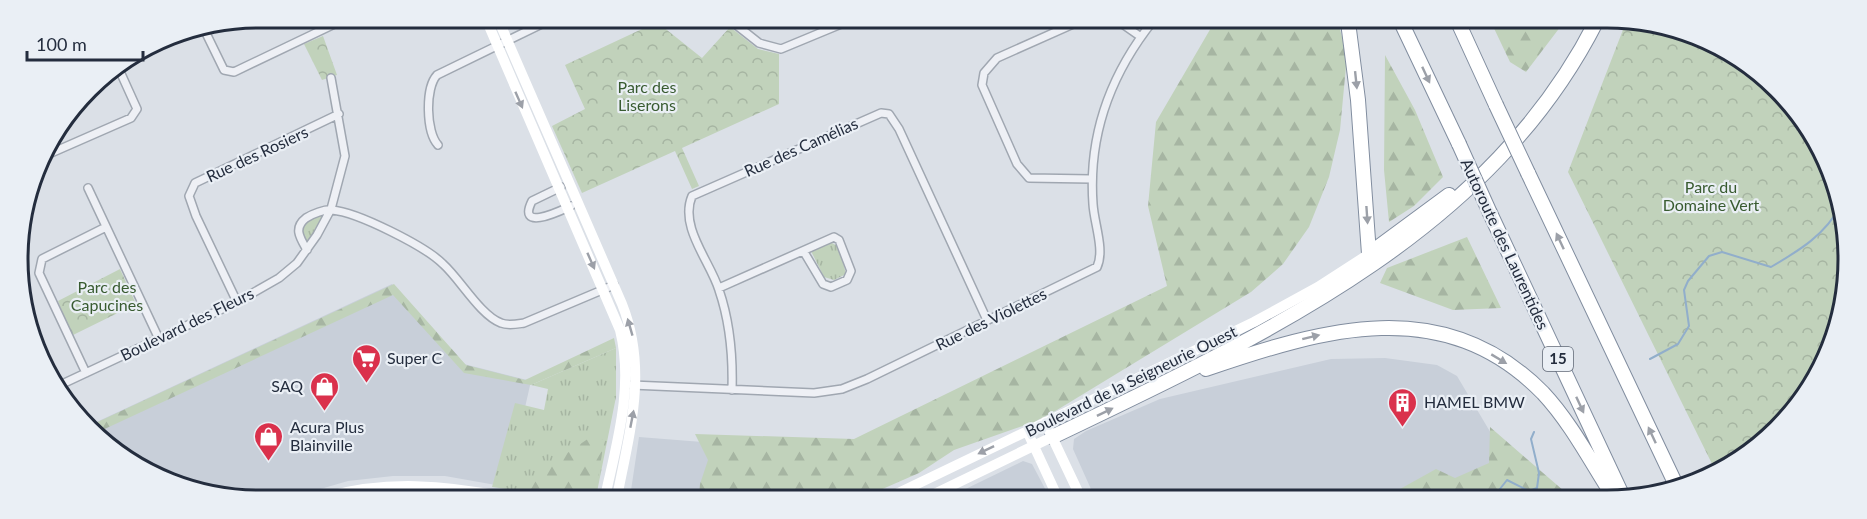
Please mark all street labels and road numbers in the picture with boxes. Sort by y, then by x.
street label: Rue des Camélias [741,113,861,180]
street label: Rue des Rosiers [203,122,311,185]
street label: Autoroute des Laurentides [1457,155,1554,332]
street label: Boulevard des Fleurs [117,283,257,364]
street label: Rue des Violettes [932,283,1049,354]
street label: Boulevard de la Seigneurie Ouest [1022,321,1240,440]
road number: 15 [1543,347,1573,371]

